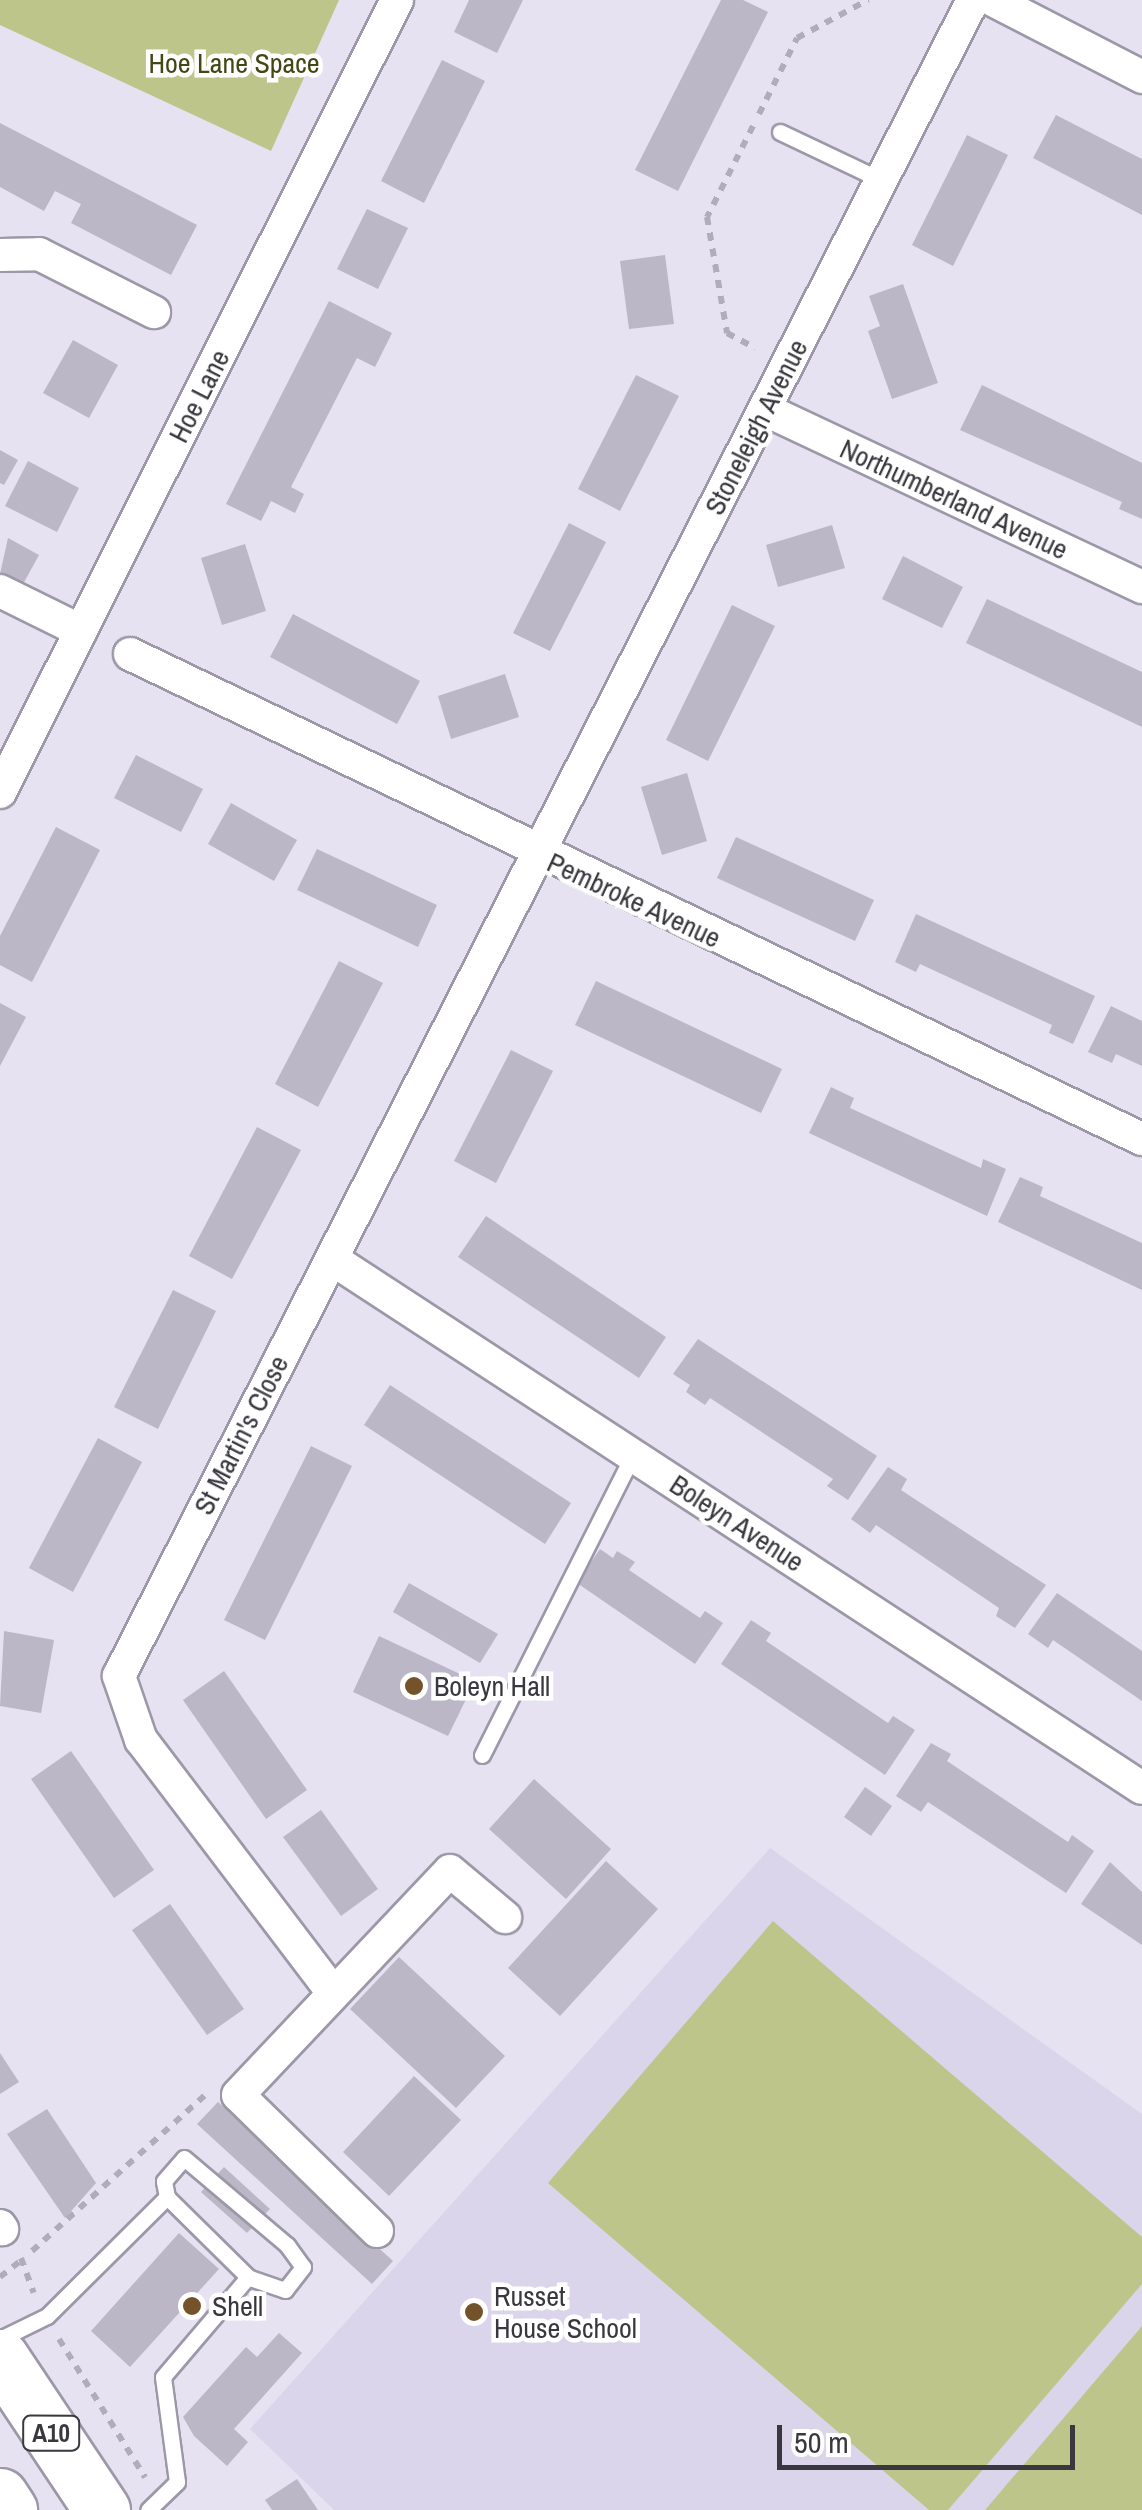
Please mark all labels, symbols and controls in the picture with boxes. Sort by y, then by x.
park label: Hoe Lane Space [148,46,320,80]
street label: Stoneleigh Avenue [697,333,815,521]
street label: Hoe Lane [161,344,237,448]
street label: Northumberland Avenue [834,431,1074,567]
street label: Pembroke Avenue [541,845,727,955]
street label: St Martin's Close [187,1350,295,1520]
street label: Boleyn Avenue [663,1467,811,1579]
place label: Boleyn Hall [434,1669,550,1703]
marker: Boleyn Hall [403,1675,425,1697]
place label: Russet House School [494,2279,637,2345]
place label: Shell [212,2289,263,2323]
marker: Shell [181,2295,203,2317]
marker: Russet House School [463,2301,485,2323]
scale bar [782,2405,1080,2467]
road number: A10 [21,2413,81,2453]
text: 50 m [794,2422,849,2462]

